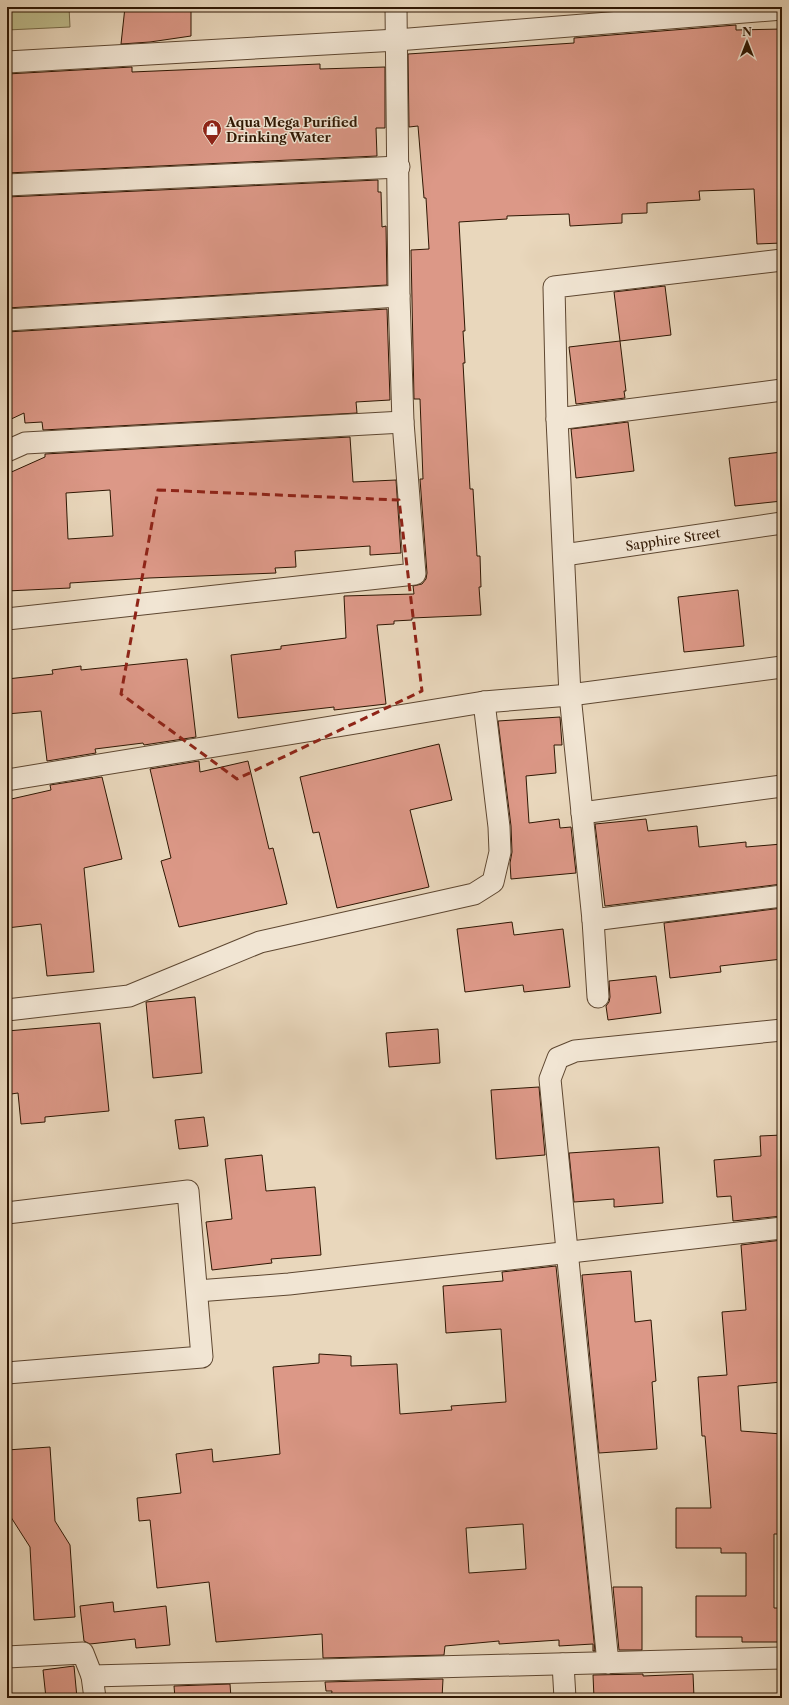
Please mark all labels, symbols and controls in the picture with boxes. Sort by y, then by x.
north arrow [727,22,767,62]
text: N [742,25,752,39]
place label: Aqua Mega Purified Drinking Water [225,114,358,145]
shop icon: Aqua Mega Purified Drinking Water [201,118,223,146]
street label: Sapphire Street [624,524,722,554]

